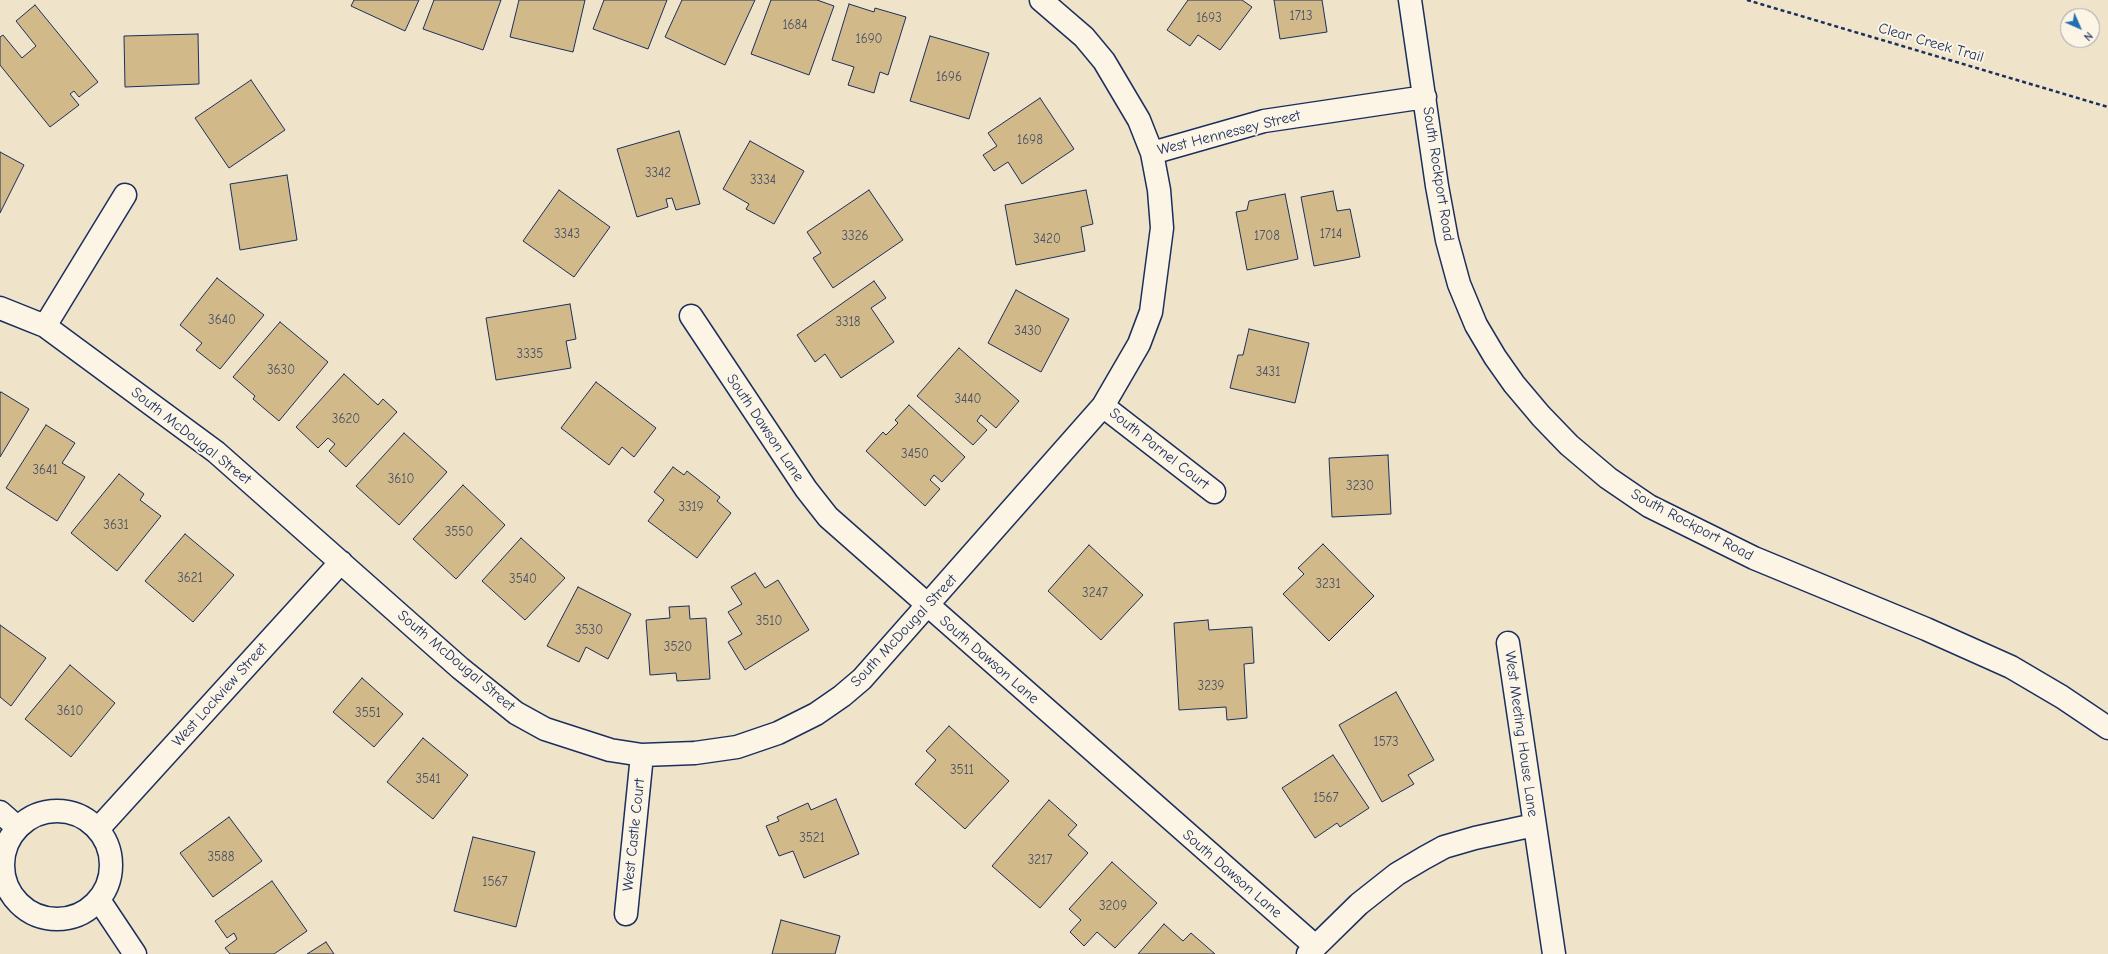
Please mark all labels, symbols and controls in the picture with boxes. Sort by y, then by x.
house number: 1713 [1289,8,1313,24]
north arrow [2060,8,2100,48]
house number: 1693 [1196,10,1222,26]
house number: 1684 [782,17,808,33]
street label: Clear Creek Trail [1876,19,1986,67]
text: N [2081,29,2095,43]
house number: 1690 [855,31,883,47]
house number: 1696 [936,69,962,85]
street label: South Rockport Road [1418,105,1458,243]
street label: West Hennessey Street [1156,107,1302,159]
house number: 1698 [1017,132,1043,148]
house number: 3342 [645,165,671,181]
house number: 3334 [750,172,776,188]
house number: 3343 [554,226,580,242]
house number: 1714 [1320,226,1342,242]
house number: 3326 [841,228,869,244]
house number: 1708 [1254,228,1280,244]
house number: 3420 [1033,231,1061,247]
house number: 3640 [208,312,236,328]
house number: 3318 [836,314,860,330]
house number: 3430 [1014,323,1042,339]
house number: 3335 [517,346,543,362]
house number: 3630 [267,362,295,378]
house number: 3431 [1256,364,1280,380]
street label: South Dawson Lane [722,371,808,485]
street label: South McDougal Street [127,383,255,489]
house number: 3440 [954,391,982,407]
street label: South Parnel Court [1105,404,1213,494]
house number: 3620 [332,411,360,427]
house number: 3450 [901,446,929,462]
house number: 3641 [32,462,58,478]
house number: 3610 [388,471,414,487]
house number: 3230 [1346,478,1374,494]
street label: South Rockport Road [1628,485,1756,565]
house number: 3319 [678,499,704,515]
house number: 3631 [103,517,129,533]
house number: 3550 [445,524,473,540]
house number: 3621 [177,570,203,586]
house number: 3540 [509,571,537,587]
street label: South McDougal Street [847,571,961,691]
house number: 3231 [1315,576,1341,592]
house number: 3247 [1082,585,1108,601]
street label: South McDougal Street [394,607,518,715]
street label: South Dawson Lane [936,612,1042,708]
house number: 3510 [756,613,782,629]
house number: 3530 [575,622,603,638]
street label: West Lockview Street [169,639,271,751]
house number: 3520 [664,639,692,655]
street label: West Meeting House Lane [1500,650,1542,818]
house number: 3239 [1198,678,1224,694]
house number: 3610 [57,703,83,719]
house number: 3551 [355,705,381,721]
house number: 1573 [1374,734,1398,750]
house number: 3511 [950,762,974,778]
house number: 3541 [415,771,441,787]
street label: West Castle Court [619,778,649,892]
house number: 1567 [1313,790,1339,806]
street label: South Dawson Lane [1179,826,1285,922]
house number: 3521 [799,830,825,846]
house number: 3588 [207,849,235,865]
house number: 3217 [1028,852,1052,868]
house number: 1567 [482,874,508,890]
house number: 3209 [1099,898,1127,914]

